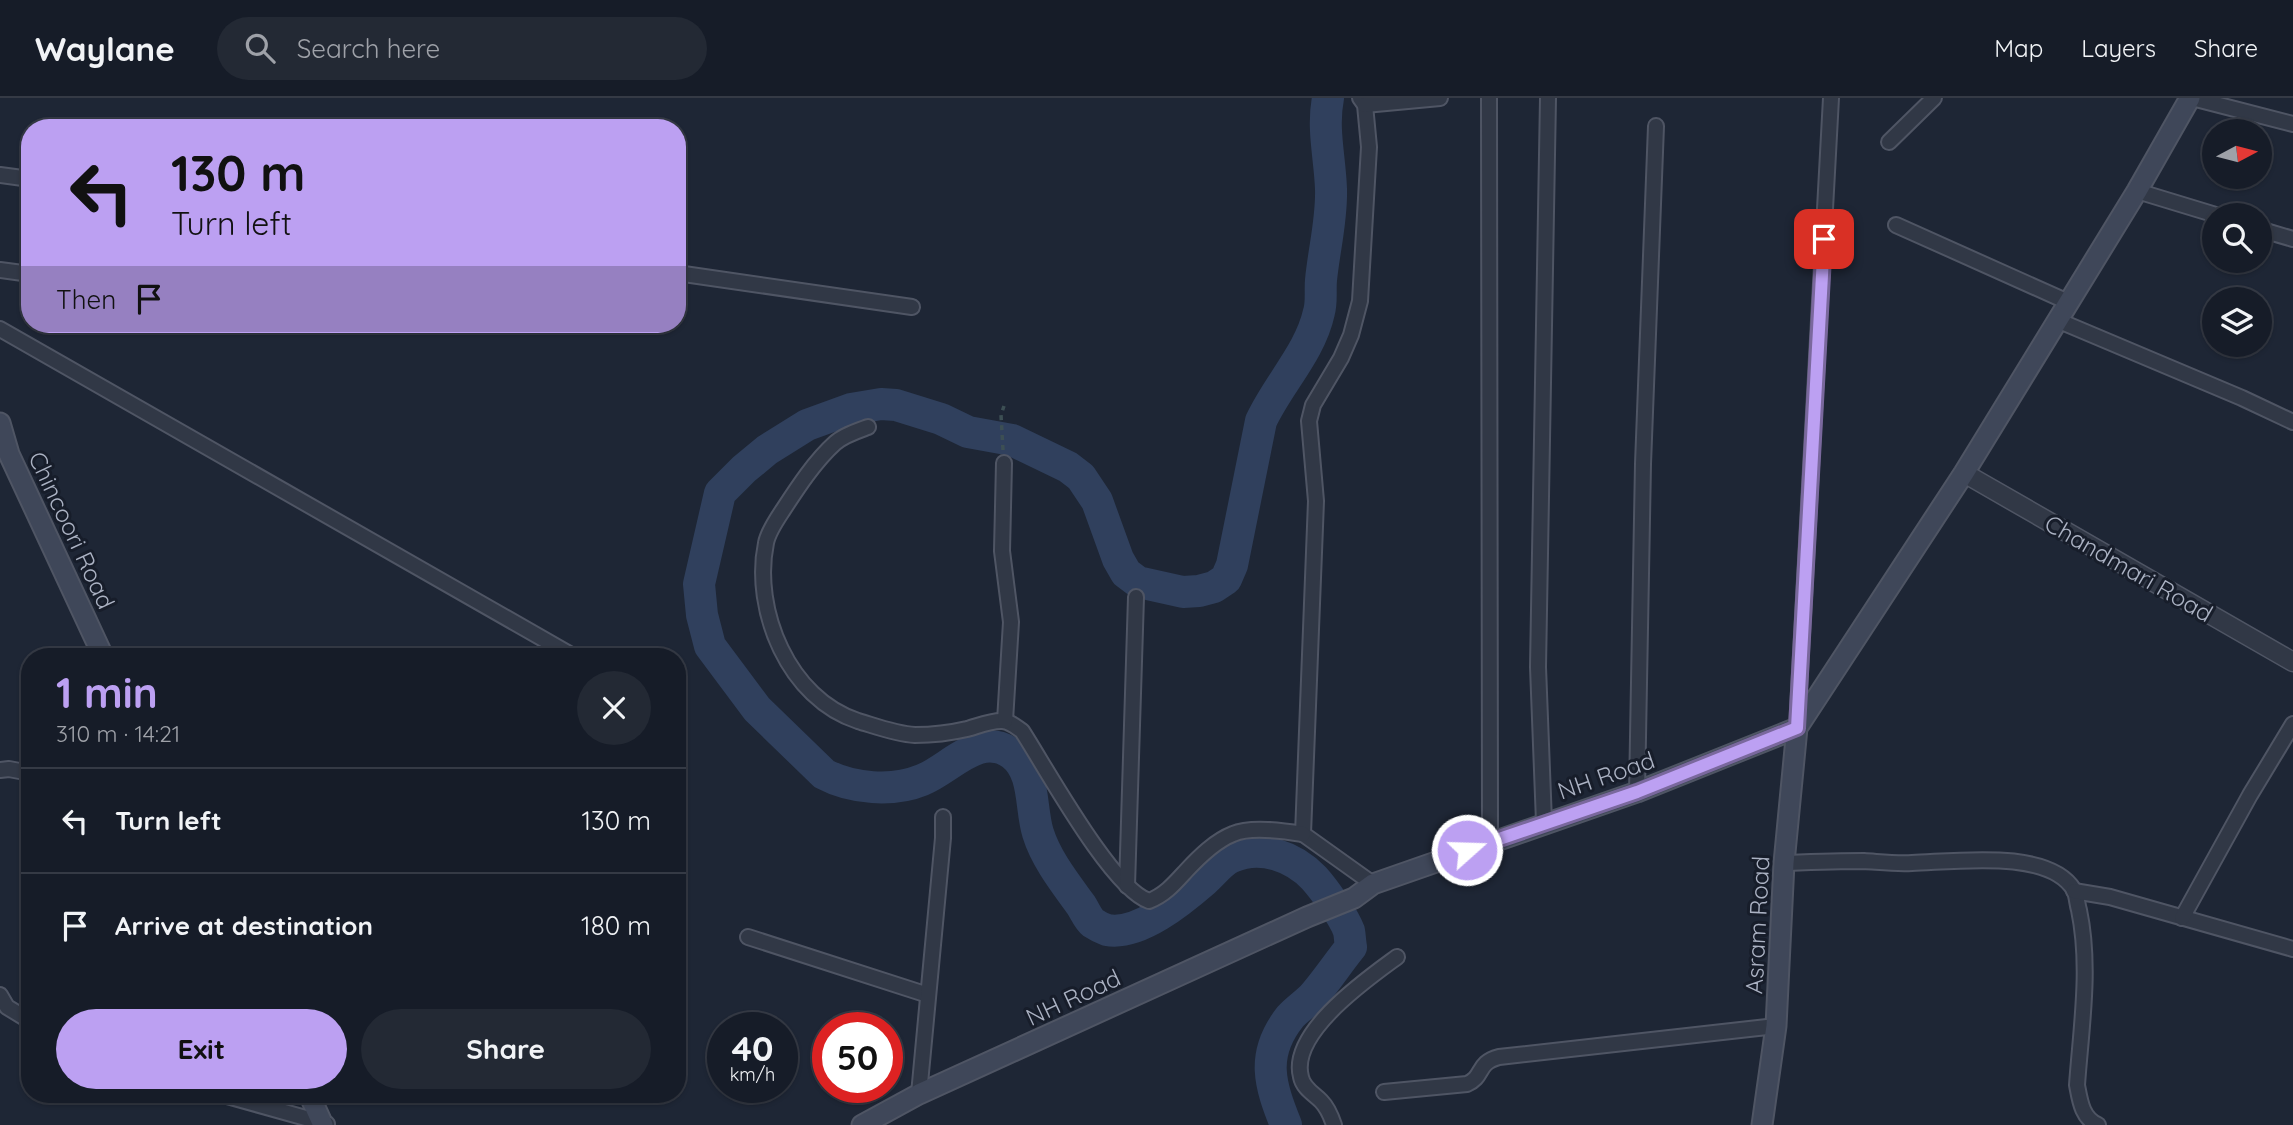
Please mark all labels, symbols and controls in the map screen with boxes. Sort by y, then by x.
search box [217,17,707,80]
text: Waylane [35,28,175,69]
icon: search [241,29,279,67]
text: Search here [297,32,440,65]
text: Map [1994,33,2043,63]
text: Layers [2081,33,2156,63]
text: Share [2194,33,2258,63]
north arrow [2202,119,2272,189]
map controls [2202,119,2272,357]
text: 130 m [171,142,305,203]
icon: left [56,147,147,238]
text: Turn left [171,203,292,243]
button: search [2202,203,2272,273]
pin [1794,209,1854,269]
icon: arrive [1805,220,1843,258]
icon: arrive [130,280,168,318]
text: Then [56,283,116,316]
button: layers [2202,287,2272,357]
street label: Chincoori Road [22,447,122,613]
street label: Chandmari Road [2040,508,2218,628]
text: 1 min [56,666,158,719]
button: close [577,671,651,745]
text: 310 m · 14:21 [56,719,180,748]
street label: NH Road [1553,744,1659,806]
icon: left [56,802,94,840]
text: Turn left [115,804,222,837]
text: 130 m [581,804,651,837]
position arrow [1430,813,1504,887]
street label: Asram Road [1738,855,1776,995]
icon: arrive [56,907,94,945]
text: Arrive at destination [115,909,373,942]
text: 180 m [581,909,651,942]
street label: NH Road [1021,962,1125,1032]
button: Exit [56,1009,347,1089]
button: Share [361,1009,651,1089]
speed limit sign: 50 [812,1012,903,1103]
text: 40 [731,1026,774,1070]
text: km/h [730,1063,775,1086]

